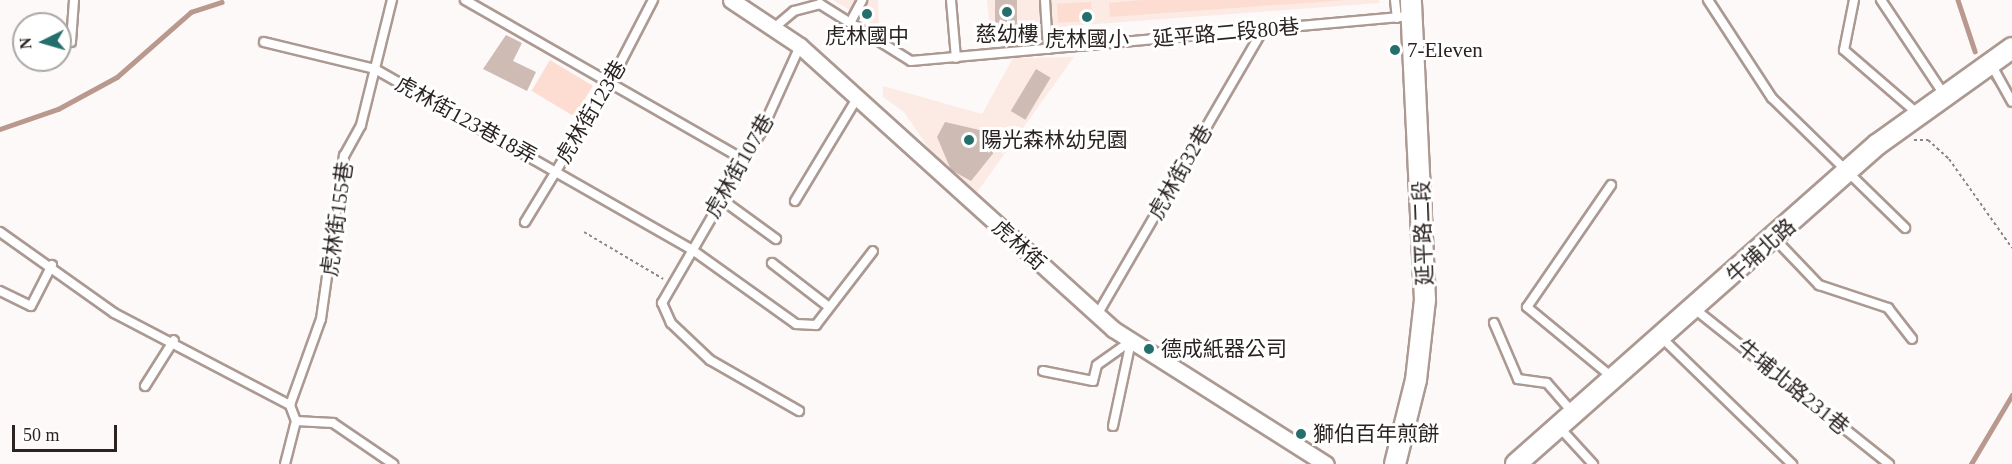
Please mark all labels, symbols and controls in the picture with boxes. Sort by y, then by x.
marker: 慈幼樓 [1000,5,1014,19]
marker: 虎林國中 [860,7,874,21]
marker: 虎林國小 [1080,10,1094,24]
north arrow [12,12,72,72]
street label: 延平路二段80巷 [1152,14,1300,52]
place label: 慈幼樓 [976,21,1038,47]
place label: 虎林國中 [825,23,909,49]
place label: 虎林國小 [1045,26,1129,52]
text: N [17,37,35,50]
place label: 7-Eleven [1407,37,1483,63]
marker: 7-Eleven [1388,43,1402,57]
street label: 虎林街123巷 [550,56,632,168]
street label: 虎林街123巷18弄 [391,71,541,169]
street label: 虎林街107巷 [699,110,779,222]
street label: 虎林街32巷 [1143,120,1217,224]
place label: 陽光森林幼兒園 [981,127,1128,153]
marker: 陽光森林幼兒園 [962,133,976,147]
street label: 虎林街155巷 [316,160,358,278]
street label: 延平路二段 [1409,180,1437,286]
street label: 牛埔北路 [1721,214,1801,288]
street label: 虎林街 [987,215,1051,275]
street label: 牛埔北路231巷 [1732,334,1854,440]
place label: 德成紙器公司 [1161,336,1287,362]
marker: 德成紙器公司 [1142,342,1156,356]
scale bar [15,413,120,451]
place label: 獅伯百年煎餅 [1313,421,1439,447]
text: 50 m [23,425,60,445]
marker: 獅伯百年煎餅 [1294,427,1308,441]

